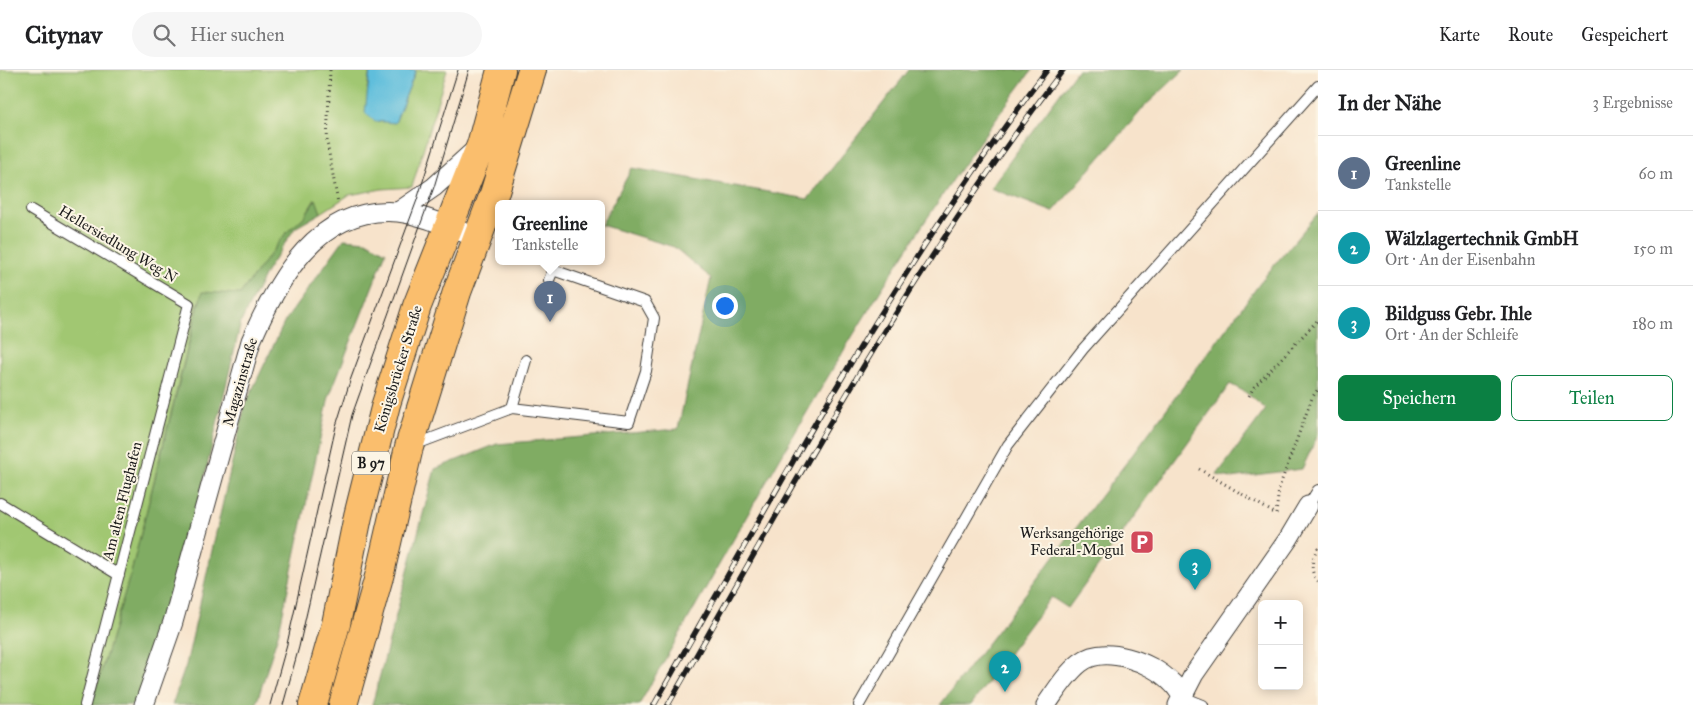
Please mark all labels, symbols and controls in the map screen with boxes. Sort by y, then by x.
search box [132,12,482,57]
text: Citynav [25,20,102,50]
icon: search [150,21,178,49]
text: Hier suchen [190,23,285,46]
text: Karte [1439,24,1480,46]
text: Route [1508,24,1553,46]
text: Gespeichert [1581,24,1668,46]
text: In der Nähe [1338,90,1441,116]
text: 3 Ergebnisse [1592,93,1673,112]
text: Greenline [1385,152,1461,175]
text: 1 [1351,164,1357,183]
text: 60 m [1639,164,1673,183]
text: Tankstelle [1385,175,1451,194]
popup [495,200,605,265]
street label: Hellersiedlung Weg N [55,201,181,287]
text: Greenline [512,212,588,235]
text: Wälzlagertechnik GmbH [1385,227,1579,250]
text: Tankstelle [512,235,579,254]
text: 2 [1350,239,1358,258]
text: 150 m [1633,239,1673,258]
text: Ort · An der Eisenbahn [1385,250,1535,269]
pin: 1 [534,281,566,322]
your location [712,293,738,319]
text: Bildguss Gebr. Ihle [1385,302,1532,325]
street label: Königsbrücker Straße [370,303,426,435]
text: 3 [1351,314,1357,333]
text: 180 m [1632,314,1673,333]
text: Ort · An der Schleife [1385,325,1518,344]
street label: Magazinstraße [219,336,261,428]
button: Speichern [1338,375,1501,421]
button: Teilen [1511,375,1673,421]
street label: Am alten Flughafen [98,440,145,563]
road number: B 97 [352,452,390,474]
place label: Werksangehörige Federal-Mogul [1020,524,1125,559]
parking icon: Werksangehörige Federal-Mogul [1129,529,1155,555]
pin: 3 [1179,549,1211,590]
map controls [1258,600,1303,690]
button: + [1258,600,1303,645]
button: − [1258,645,1303,690]
pin: 2 [989,651,1021,692]

